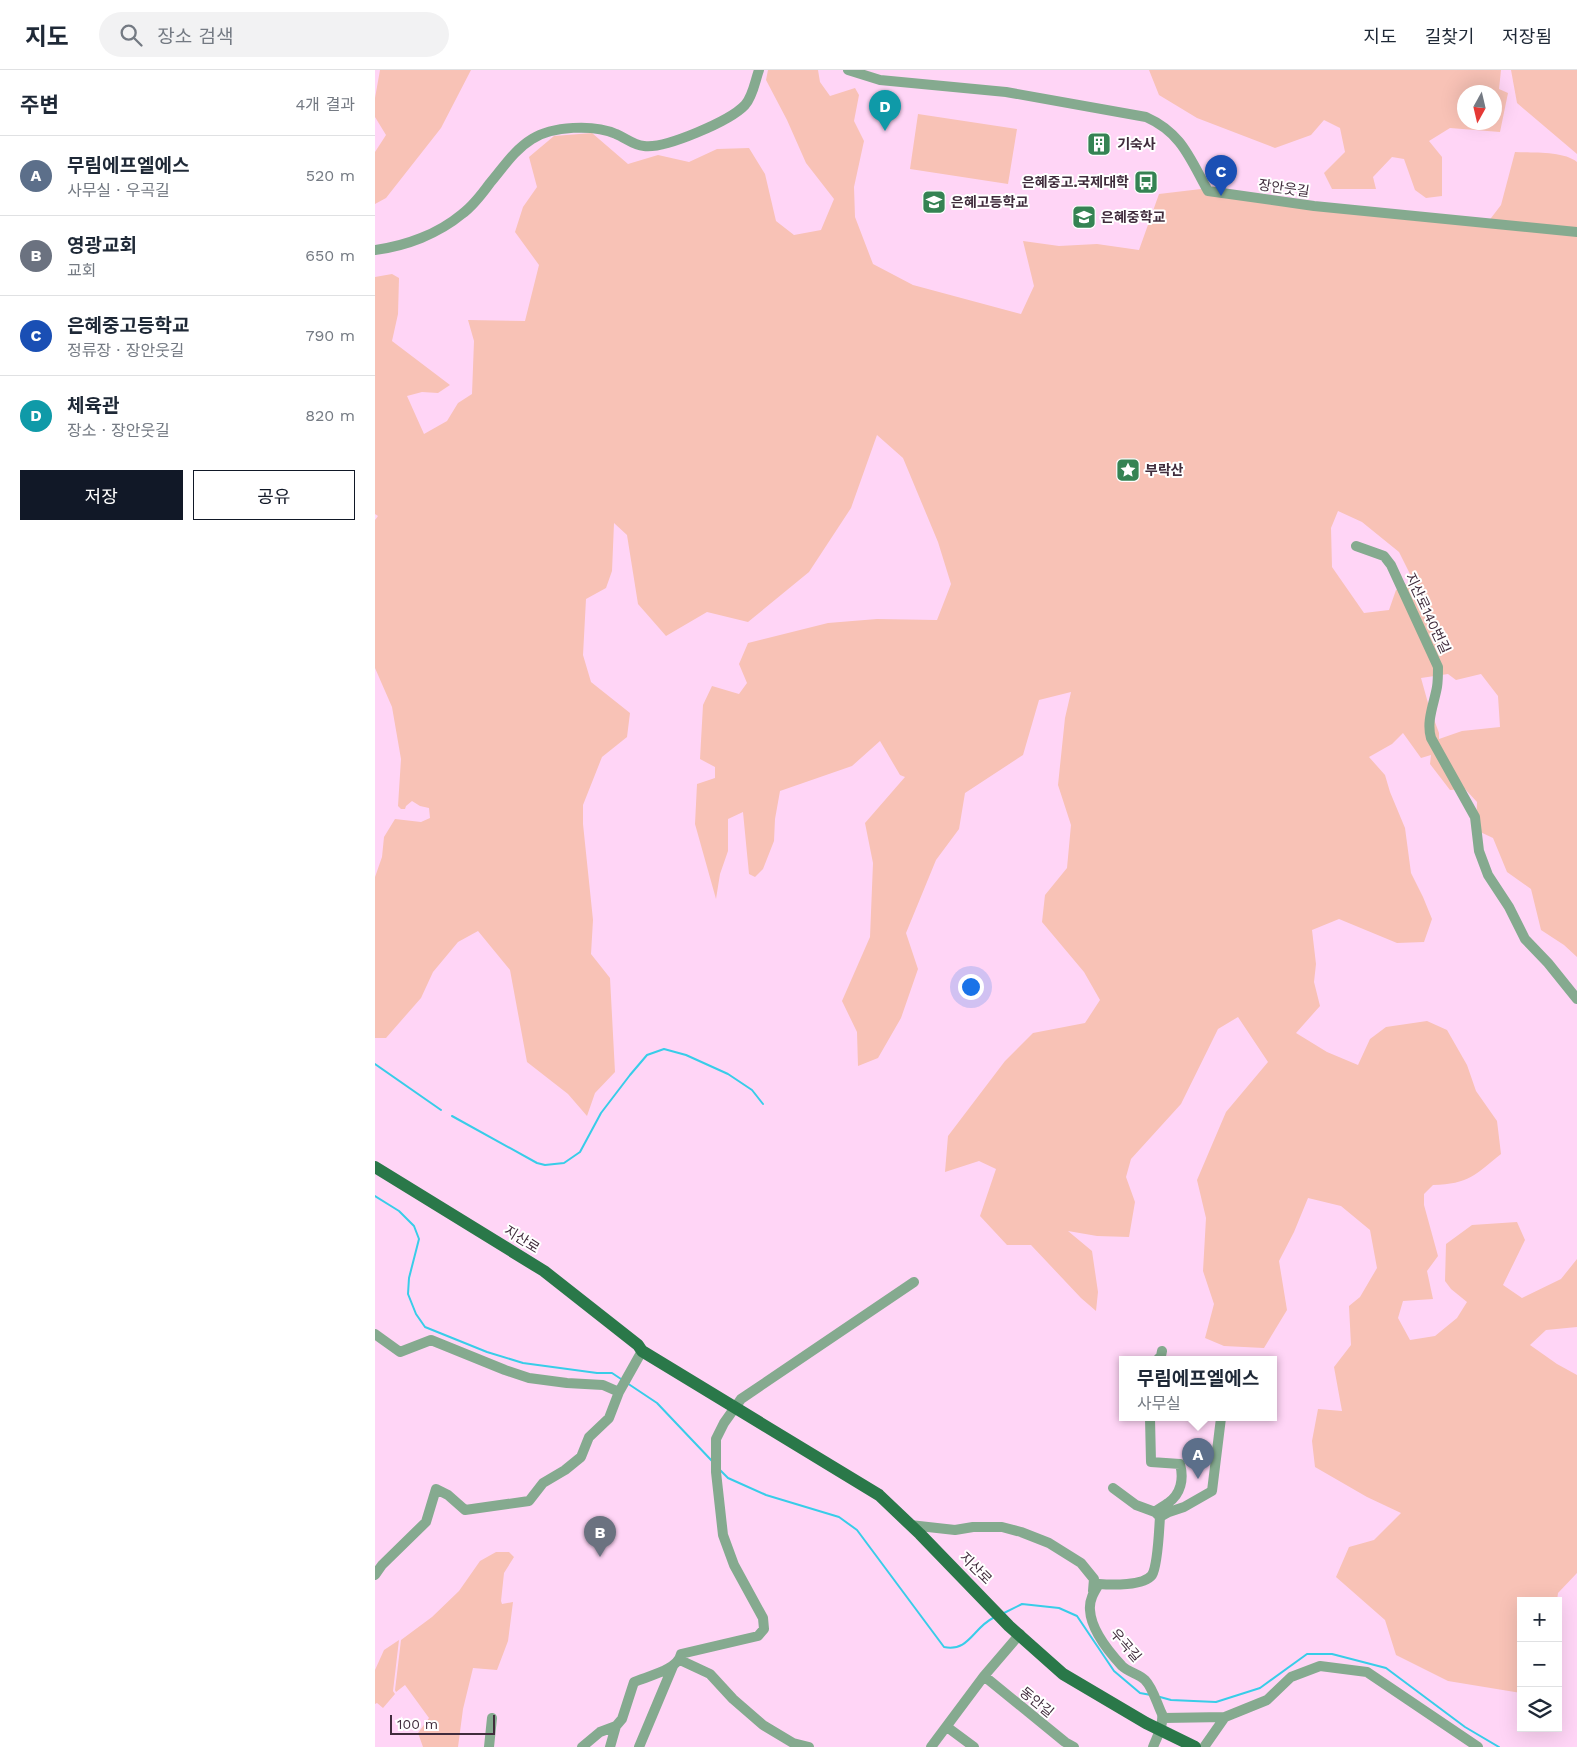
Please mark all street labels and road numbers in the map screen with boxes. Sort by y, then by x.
street label: 장안웃길 [1257,176,1311,200]
street label: 지산로140번길 [1402,570,1454,656]
street label: 지산로 [501,1222,543,1256]
street label: 지산로 [957,1549,995,1587]
street label: 우곡길 [1107,1625,1145,1665]
street label: 동안길 [1017,1684,1057,1720]

